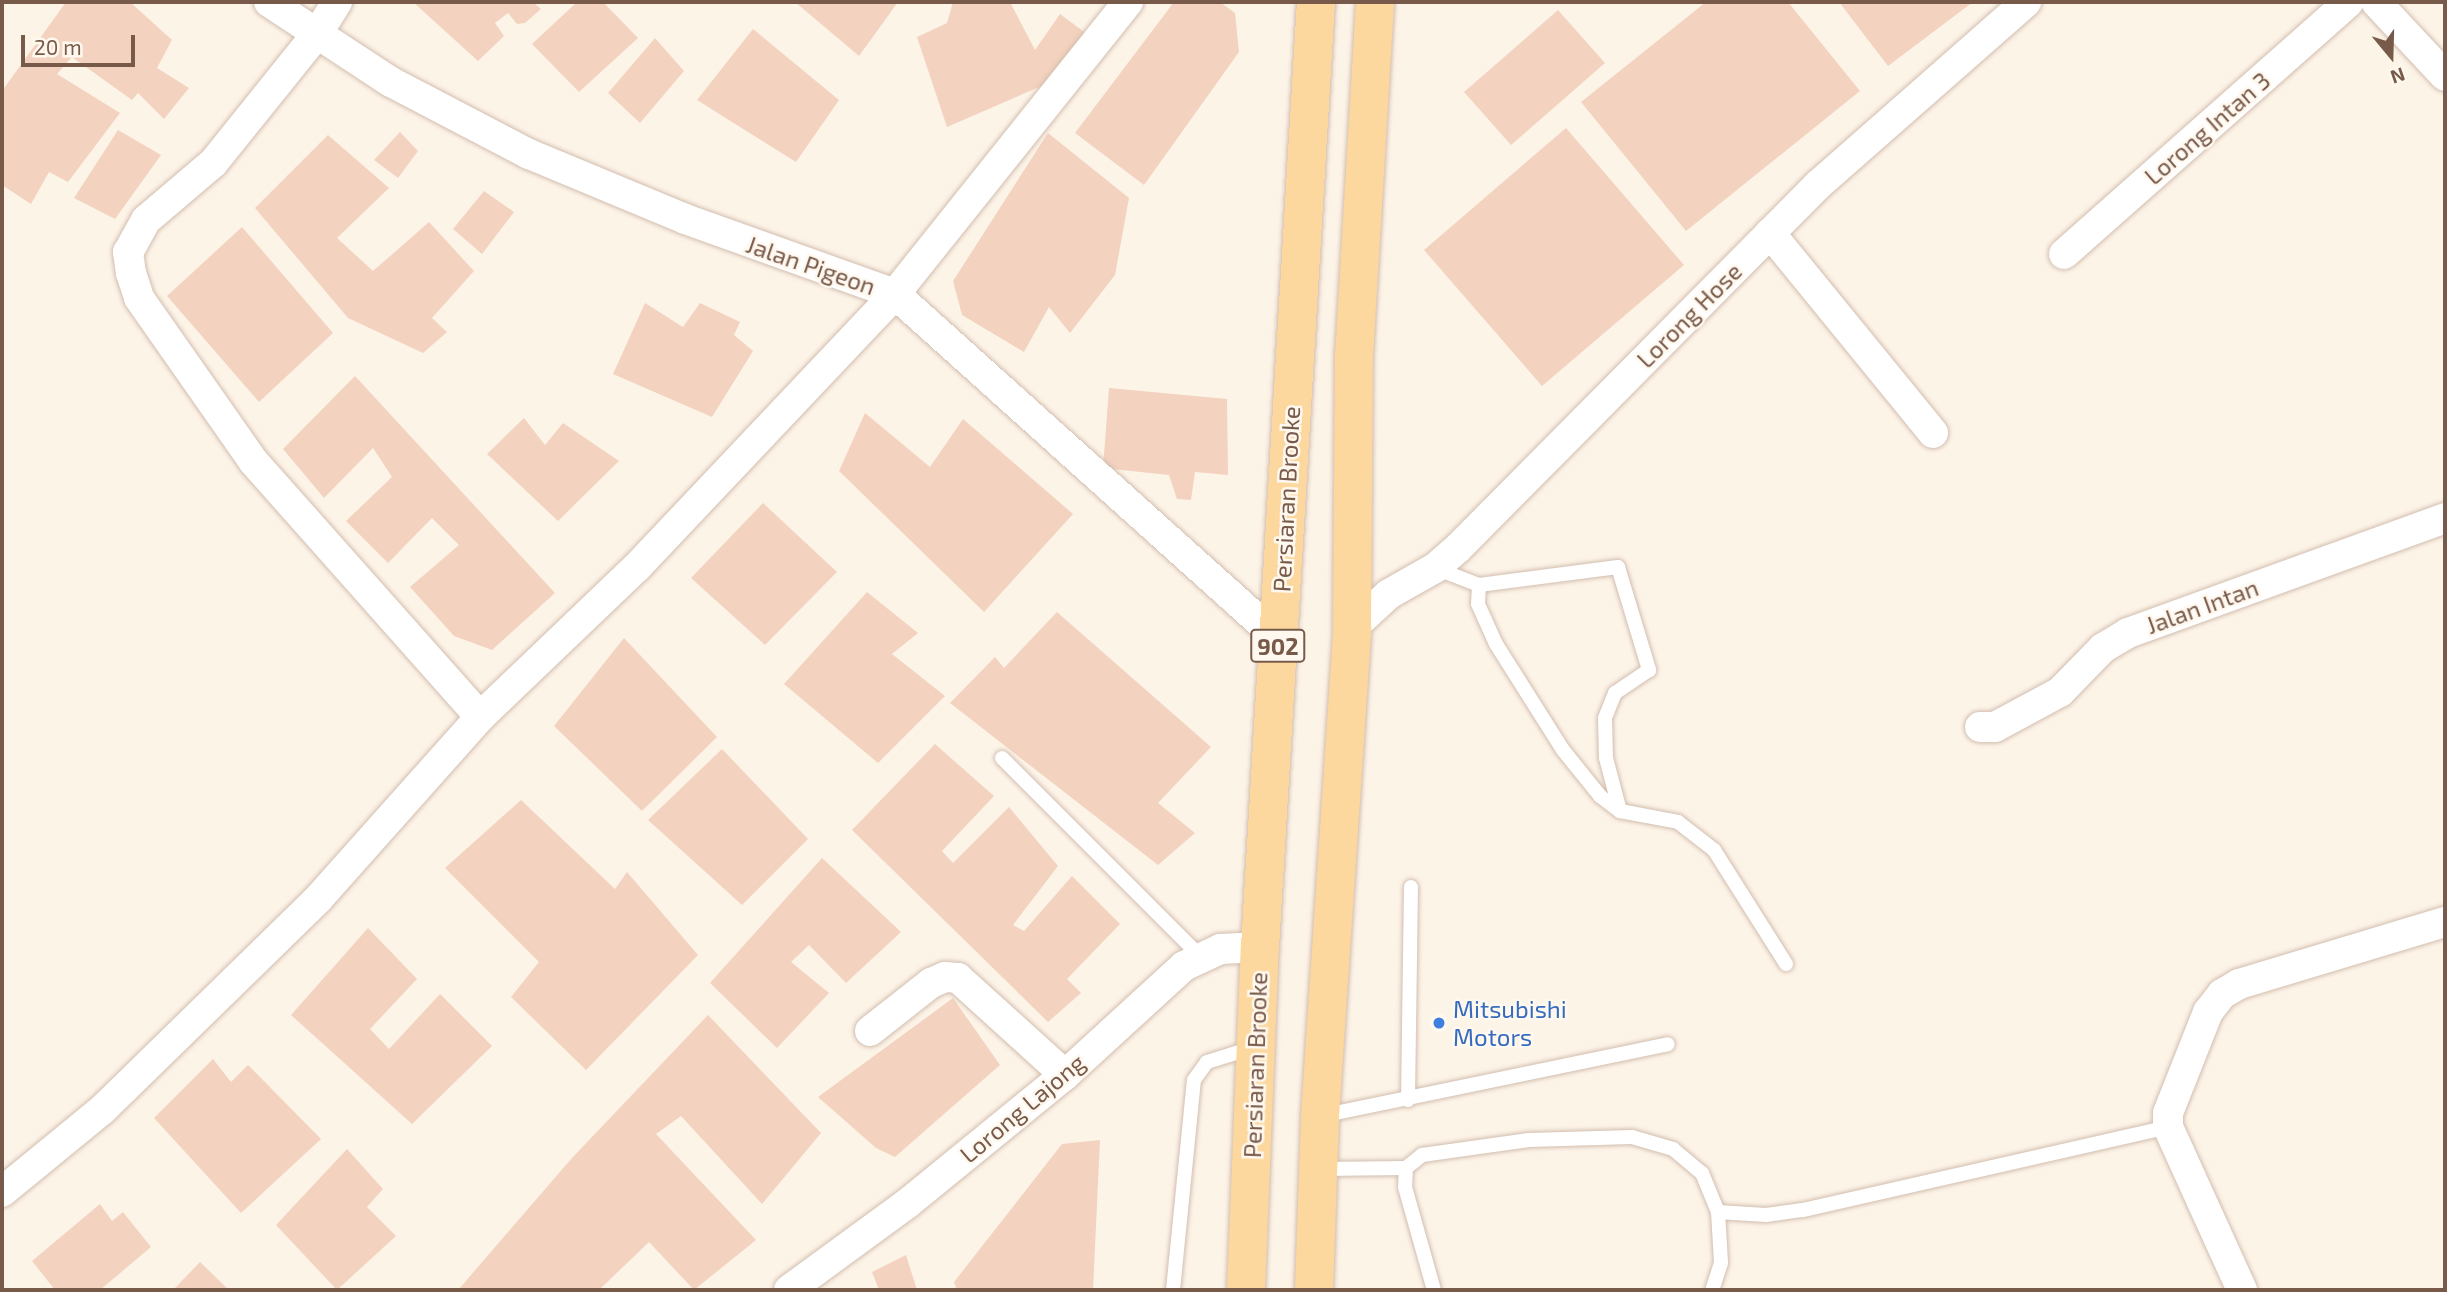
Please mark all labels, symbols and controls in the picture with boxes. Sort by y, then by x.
scale bar [24,21,138,65]
north arrow [2356,21,2426,91]
text: 20 m [34,34,82,59]
text: N [2388,63,2408,89]
street label: Lorong Intan 3 [2138,66,2276,190]
street label: Jalan Pigeon [743,229,879,301]
street label: Lorong Hose [1631,257,1747,373]
street label: Persiaran Brooke [1267,405,1305,593]
street label: Jalan Intan [2142,572,2262,640]
road number: 902 [1250,626,1306,666]
street label: Persiaran Brooke [1237,971,1273,1159]
place label: Mitsubishi Motors [1453,995,1567,1051]
marker: Mitsubishi Motors [1431,1015,1447,1031]
street label: Lorong Lajong [954,1047,1090,1169]

